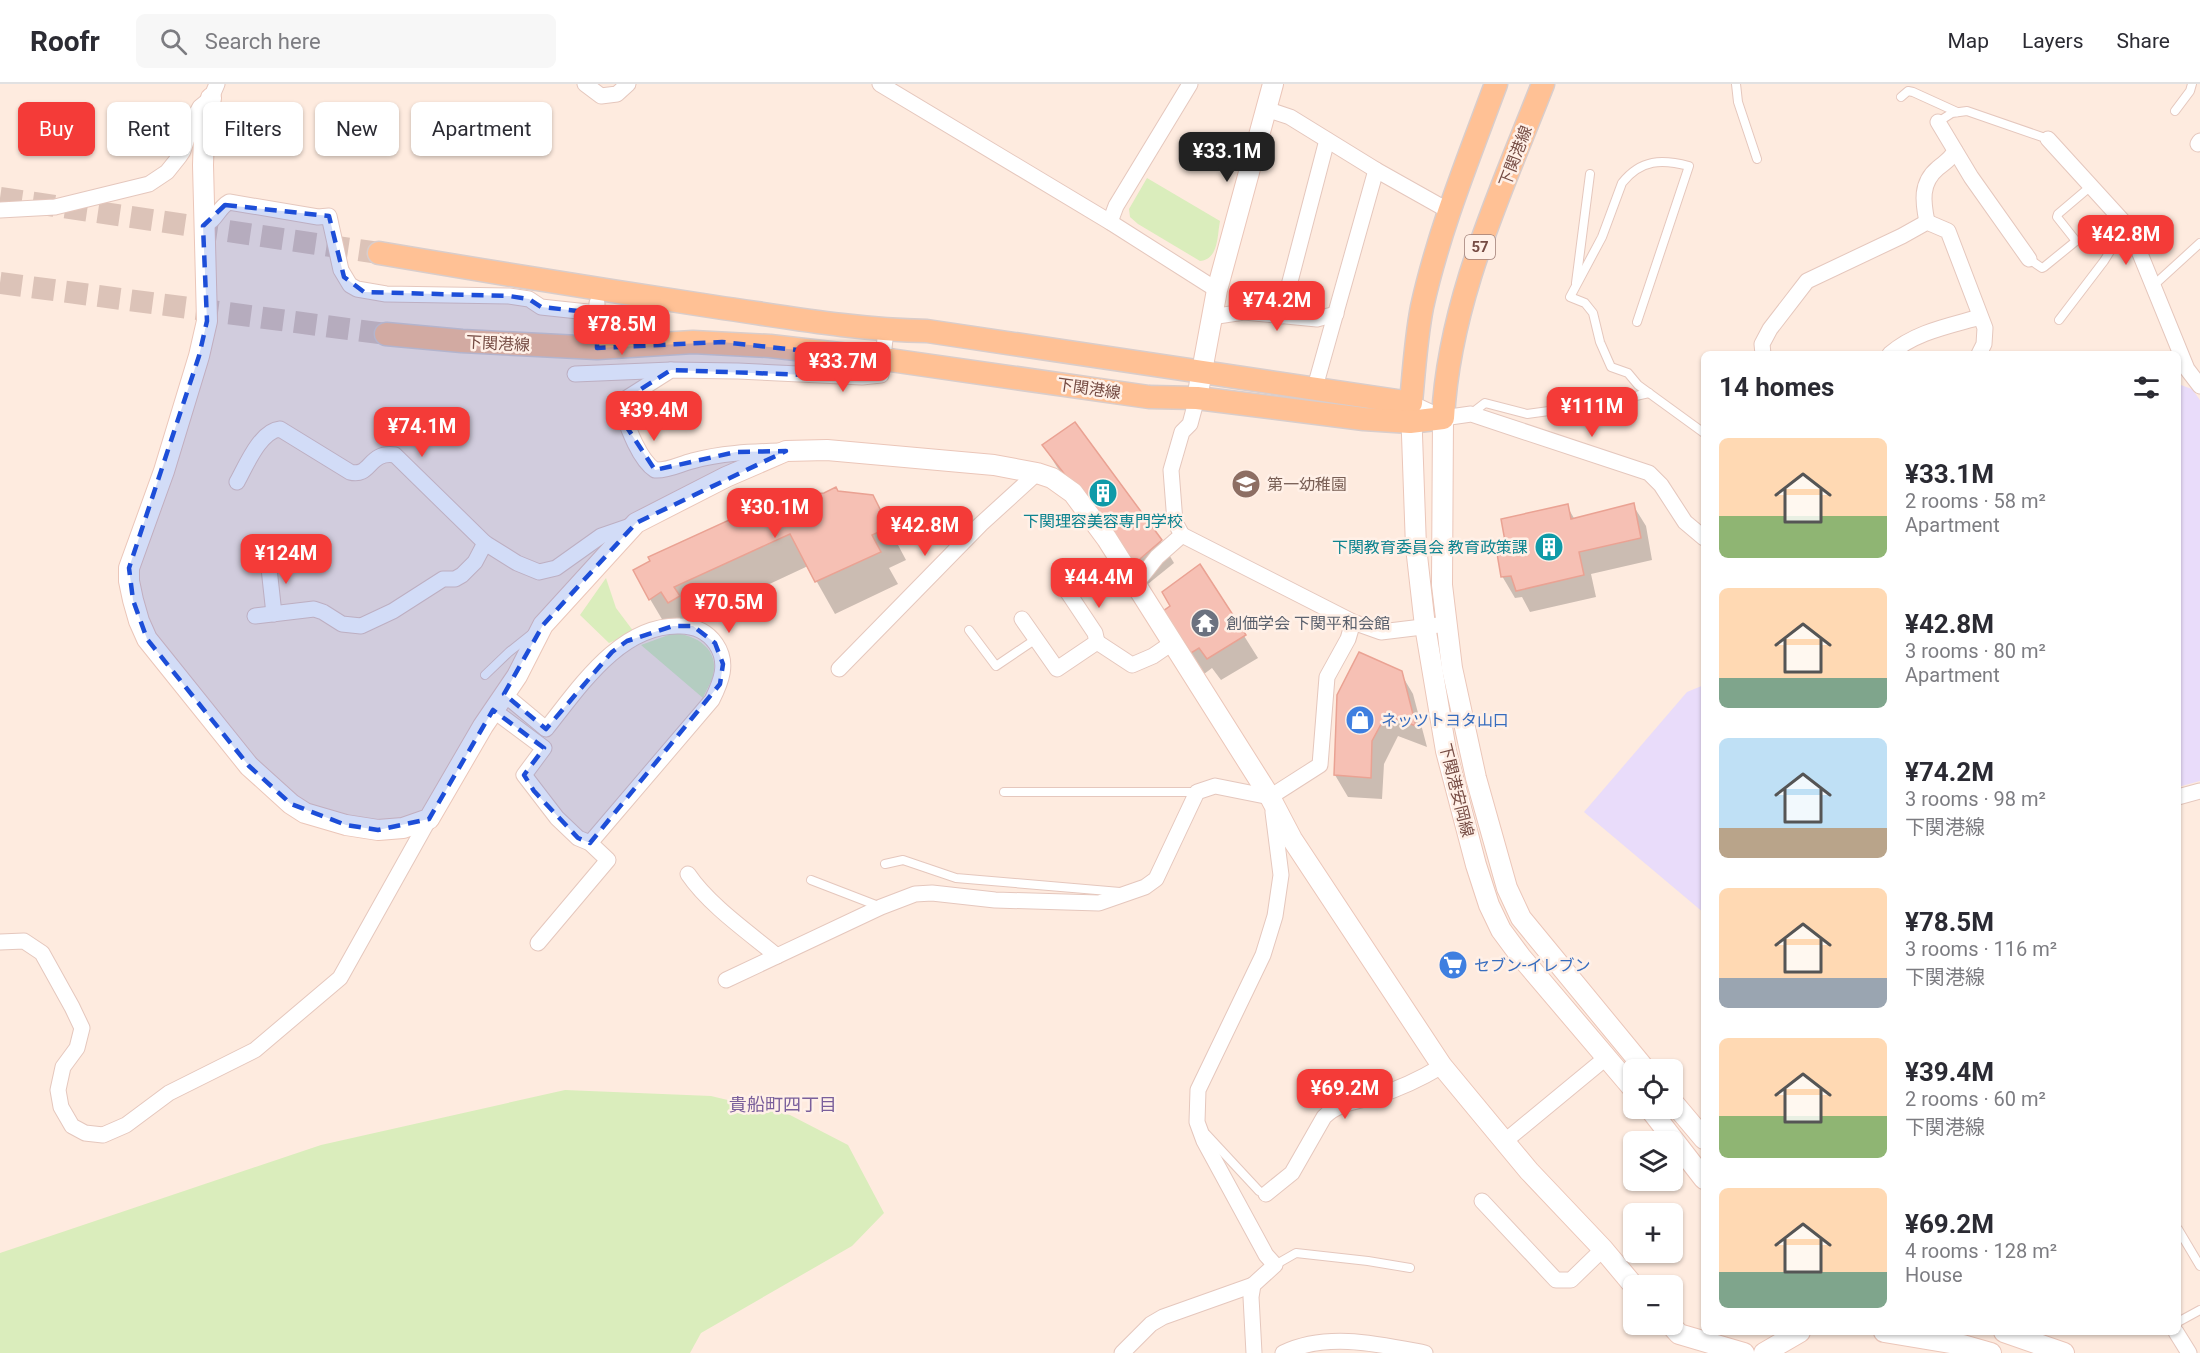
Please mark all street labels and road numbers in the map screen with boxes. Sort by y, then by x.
street label: 下関港線 [1495,123,1536,189]
road number: 57 [1465,235,1495,259]
street label: 下関港線 [466,332,530,355]
street label: 下関港線 [1056,375,1122,402]
street label: 下関港安岡線 [1436,741,1477,839]

